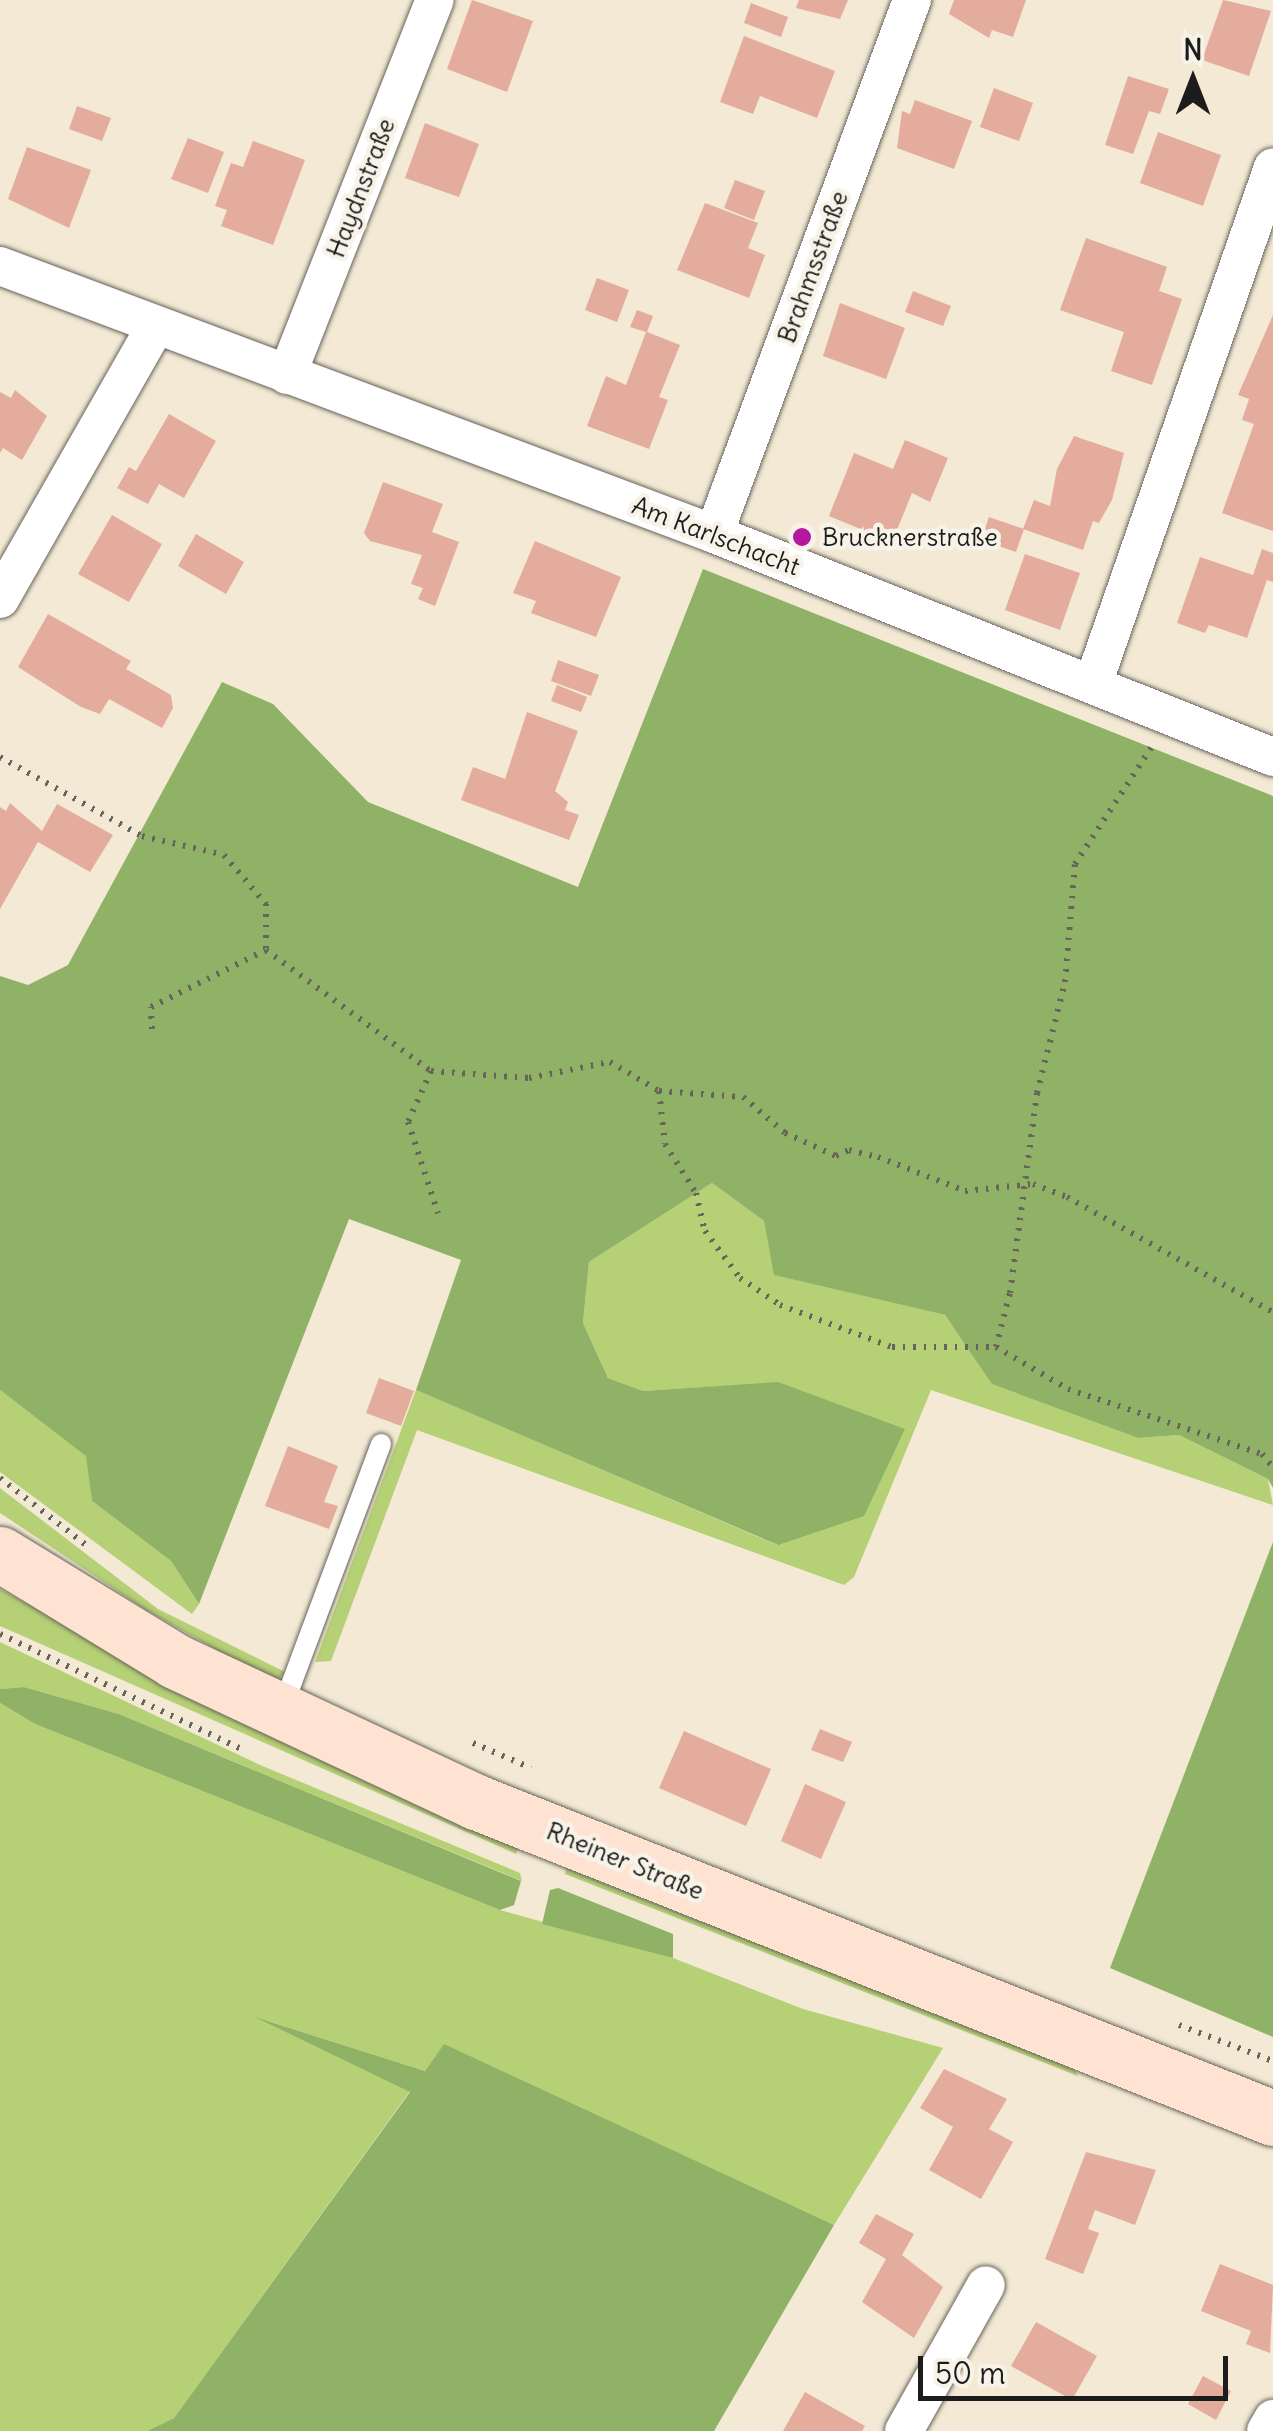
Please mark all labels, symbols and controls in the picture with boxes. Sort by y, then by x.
north arrow [1143,30,1243,130]
text: N [1183,32,1203,68]
street label: Haydnstraße [321,114,401,262]
street label: Brahmsstraße [772,187,854,347]
street label: Am Karlschacht [628,490,804,582]
place label: Brucknerstraße [822,522,998,552]
marker: Brucknerstraße [791,526,813,548]
street label: Rheiner Straße [542,1816,708,1906]
scale bar [923,2336,1233,2398]
text: 50 m [935,2354,1005,2392]

